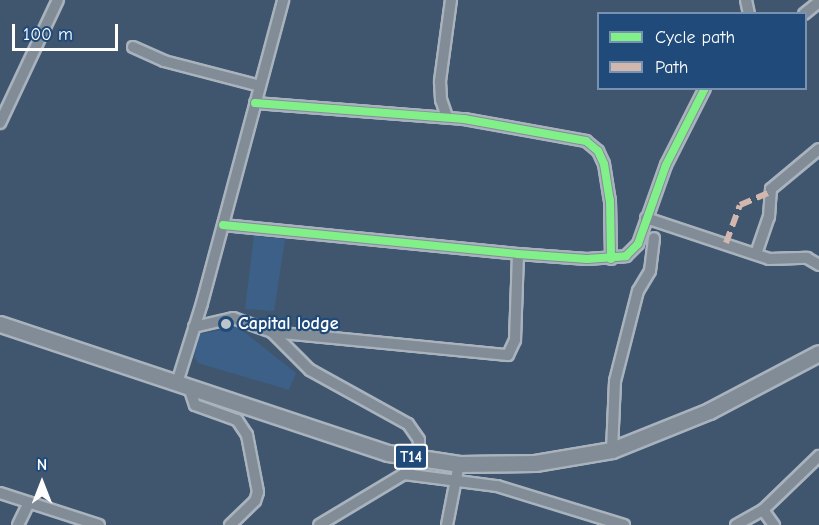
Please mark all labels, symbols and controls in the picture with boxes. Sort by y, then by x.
scale bar [15,12,122,50]
legend [597,12,807,90]
text: 100 m [23,24,73,45]
text: Cycle path [655,27,735,48]
text: Path [655,57,688,78]
place label: Capital lodge [238,313,339,335]
marker: Capital lodge [219,317,233,331]
road number: T14 [393,444,429,470]
north arrow [12,453,72,513]
text: N [37,456,47,474]

